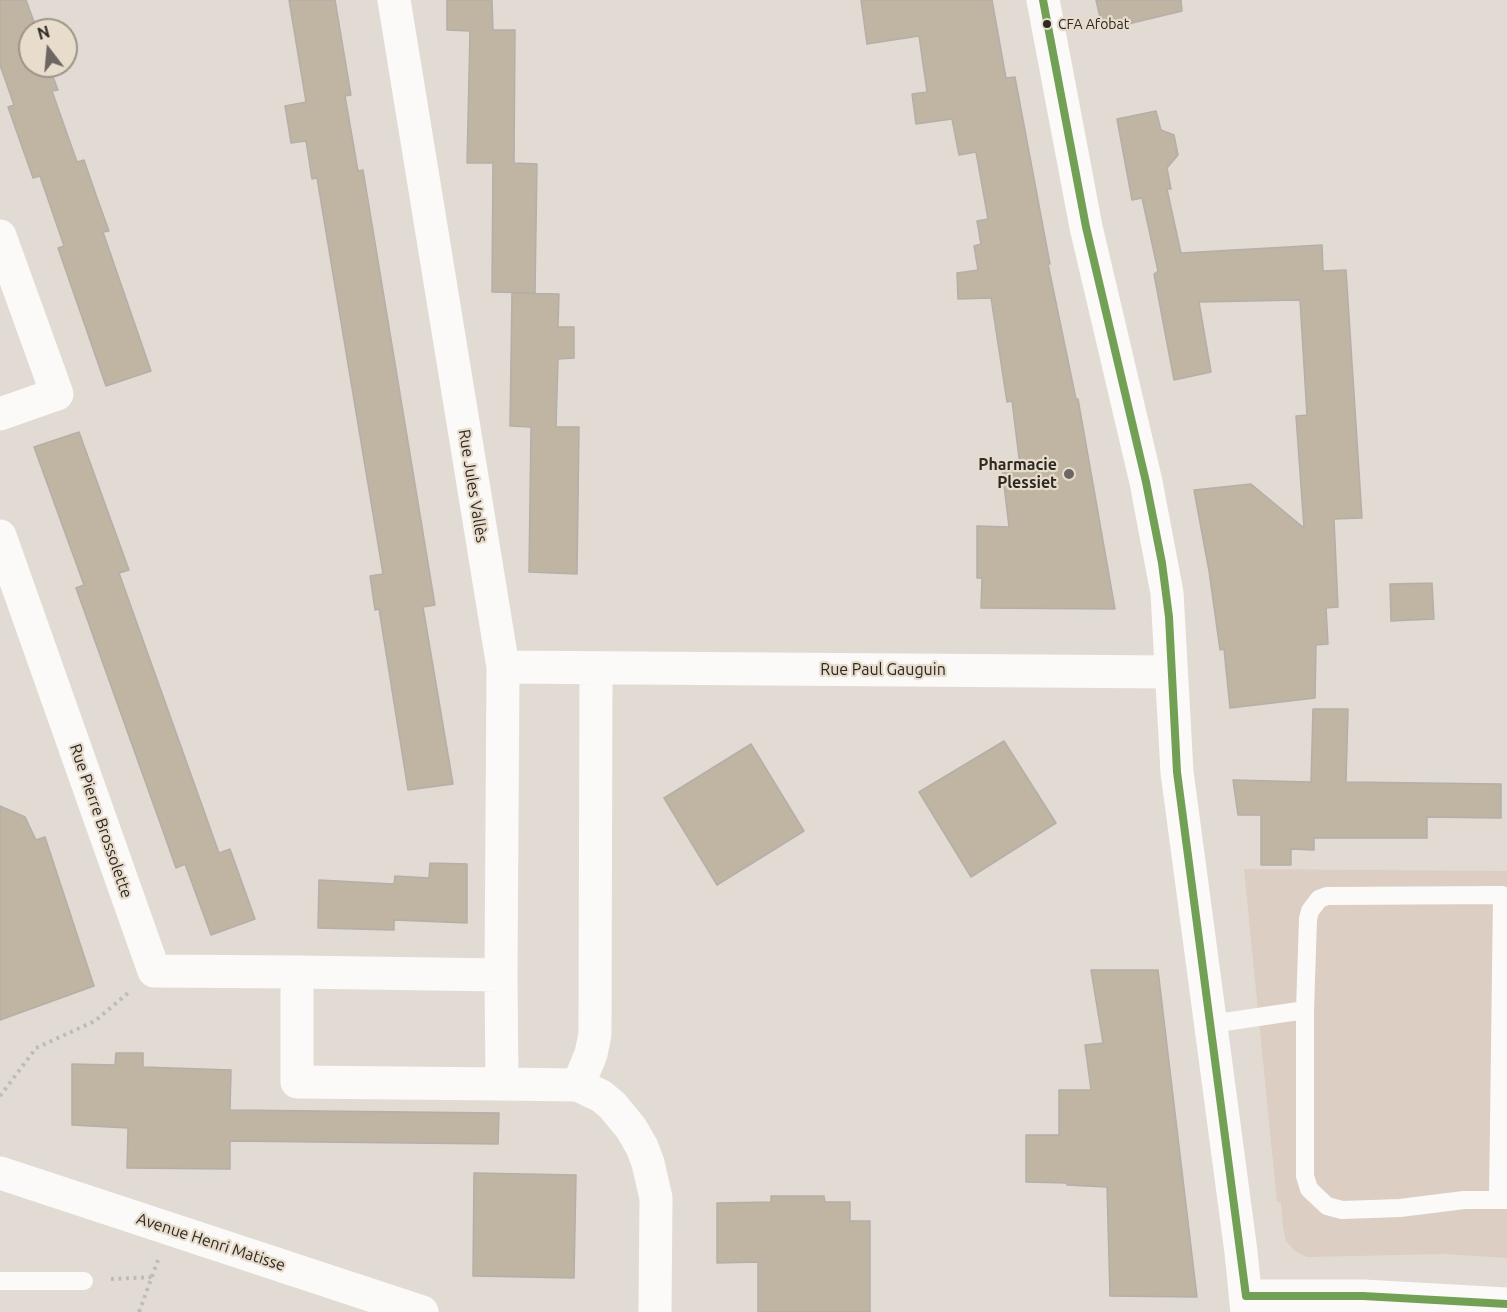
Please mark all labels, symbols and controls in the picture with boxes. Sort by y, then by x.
place label: CFA Afobat [1058,16,1129,32]
north arrow [18,18,78,78]
marker: CFA Afobat [1041,18,1053,30]
text: N [35,22,52,43]
street label: Rue Jules Vallès [455,428,491,544]
place label: Pharmacie Plessiet [978,455,1057,493]
marker: Pharmacie Plessiet [1062,467,1076,481]
street label: Rue Paul Gauguin [820,660,946,680]
street label: Rue Pierre Brossolette [66,741,136,901]
street label: Avenue Henri Matisse [134,1209,288,1275]

